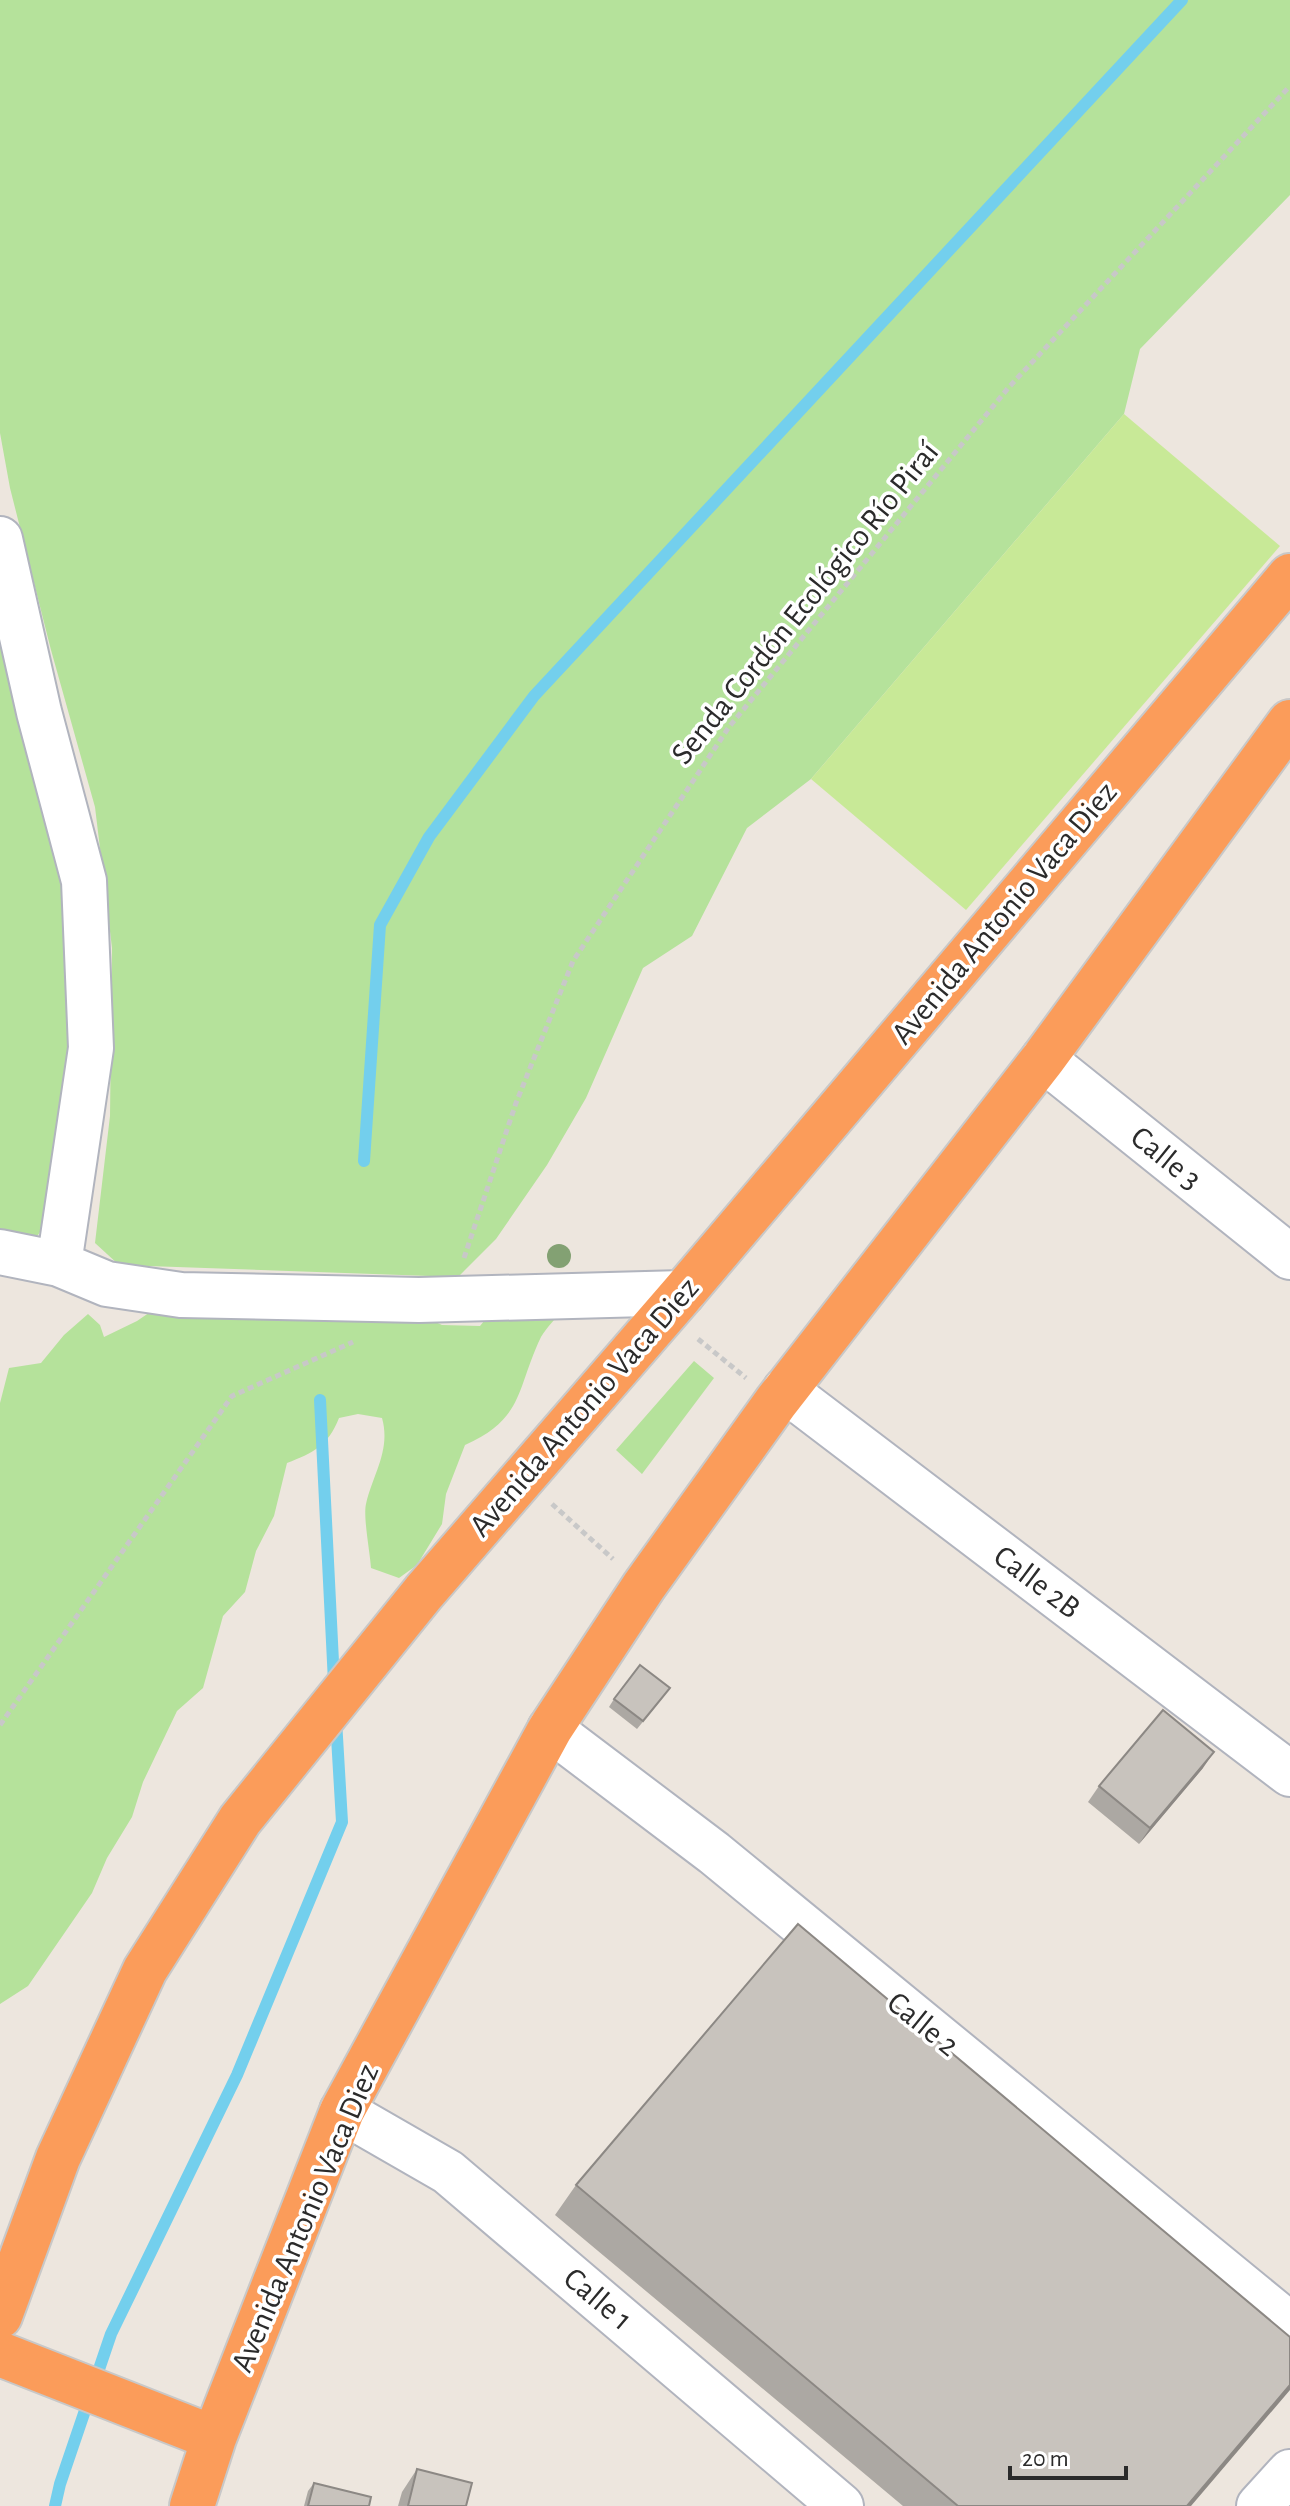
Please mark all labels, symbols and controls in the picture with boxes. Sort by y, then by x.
street label: Senda Cordón Ecológico Río Piraí [665,436,945,770]
street label: Avenida Antonio Vaca Diez [885,776,1123,1050]
street label: Calle 3 [1125,1120,1207,1196]
street label: Avenida Antonio Vaca Diez [463,1272,705,1542]
street label: Calle 2B [988,1539,1086,1625]
street label: Calle 2 [881,1986,965,2062]
street label: Avenida Antonio Vaca Diez [226,2059,384,2377]
street label: Calle 1 [558,2262,638,2336]
scale bar [1010,2430,1126,2480]
text: 20 m [1022,2447,1069,2471]

